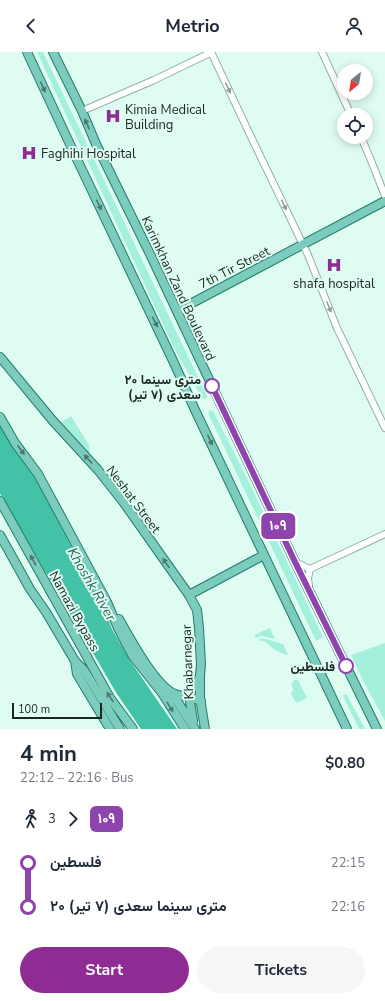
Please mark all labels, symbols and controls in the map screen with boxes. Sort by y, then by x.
text: Metrio [165,14,220,38]
icon: back [20,15,42,37]
icon: person [343,15,365,37]
north arrow [337,64,373,100]
map controls [337,64,373,144]
one-way arrow [40,82,46,93]
one-way arrow [225,82,231,93]
place label: Kimia Medical Building [125,101,206,134]
hospital icon: Kimia Medical Building [104,107,122,125]
button: locate [337,108,373,144]
one-way arrow [84,118,90,130]
hospital icon: Faghihi Hospital [20,144,38,162]
place label: Faghihi Hospital [41,145,136,163]
one-way arrow [96,199,102,211]
one-way arrow [281,199,287,211]
street label: Karimkhan Zand Boulevard [137,213,220,364]
street label: 7th Tir Street [196,242,273,293]
hospital icon: shafa hospital [325,256,343,274]
place label: shafa hospital [293,275,375,293]
one-way arrow [326,301,332,312]
one-way arrow [152,316,158,328]
place label: ۲۰ متری سینما سعدی (۷ تیر) [124,371,201,404]
marker: ۲۰ متری سینما سعدی (۷ تیر) [204,378,220,394]
one-way arrow [207,434,213,446]
one-way arrow [16,445,24,455]
one-way arrow [84,454,93,464]
street label: Neshat Street [102,462,165,537]
line badge: ۱۰۹ [255,513,301,539]
text: ۱۰۹ [269,516,287,535]
water label: Khoshk River [63,544,121,625]
one-way arrow [29,554,36,566]
one-way arrow [162,558,170,568]
street label: Namazi Bypass [45,568,104,655]
street label: Khabarnegar [178,624,198,700]
place label: فلسطین [290,658,335,676]
marker: فلسطین [338,658,354,674]
one-way arrow [106,692,114,703]
scale bar [12,701,102,720]
one-way arrow [167,701,174,713]
text: 100 m [18,702,50,717]
text: 4 min [20,739,77,769]
text: $0.80 [325,753,365,773]
text: 22:12 – 22:16 · Bus [20,769,134,787]
icon: walk [20,808,42,830]
icon: forward [62,808,84,830]
text: ۱۰۹ [98,809,115,828]
text: 3 [48,810,56,828]
text: فلسطین [50,852,102,872]
text: 22:15 [331,854,365,872]
text: ۲۰ متری سینما سعدی (۷ تیر) [50,896,227,916]
text: 22:16 [331,898,365,916]
button: Start [20,947,189,993]
button: Tickets [197,947,365,993]

